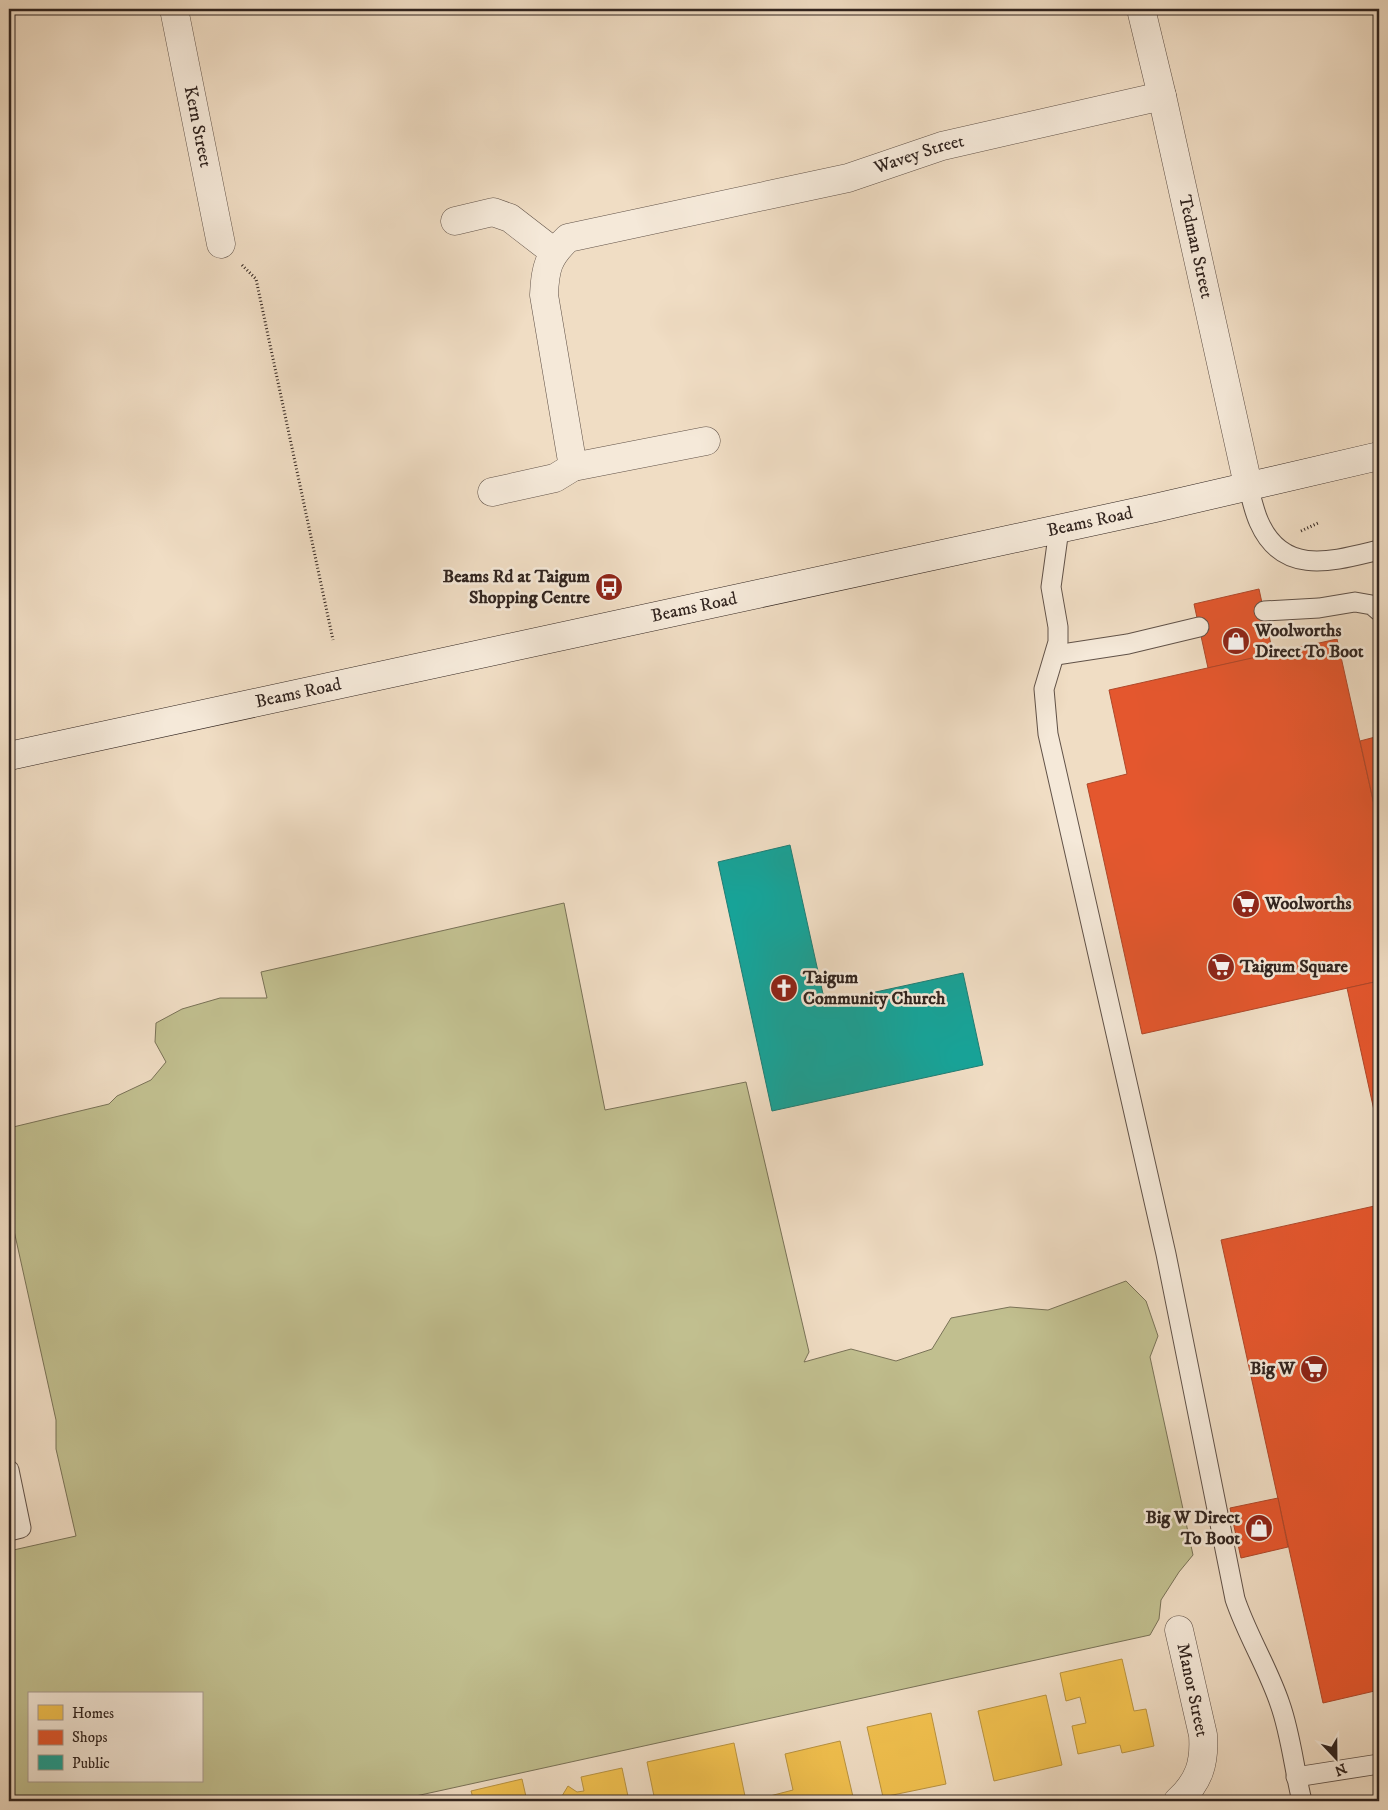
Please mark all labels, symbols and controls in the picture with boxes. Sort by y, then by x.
street label: Kern Street [179,84,216,169]
street label: Wavey Street [870,130,967,180]
street label: Tedman Street [1173,193,1218,301]
street label: Beams Road [1045,502,1135,542]
place label: Beams Rd at Taigum Shopping Centre [443,566,591,609]
bus stop icon: Beams Rd at Taigum Shopping Centre [594,572,624,602]
street label: Beams Road [649,588,739,628]
place label: Woolworths Direct To Boot [1254,620,1364,663]
shop icon: Woolworths Direct To Boot [1221,626,1251,656]
street label: Beams Road [253,673,343,713]
supermarket icon: Woolworths [1231,889,1261,919]
place label: Woolworths [1264,893,1351,915]
supermarket icon: Taigum Square [1206,952,1236,982]
place label: Taigum Square [1239,956,1349,978]
place label: Taigum Community Church [802,967,946,1010]
church icon: Taigum Community Church [769,973,799,1003]
supermarket icon: Big W [1299,1354,1329,1384]
place label: Big W [1250,1358,1296,1380]
place label: Big W Direct To Boot [1145,1507,1240,1550]
shop icon: Big W Direct To Boot [1244,1513,1274,1543]
street label: Manor Street [1171,1641,1213,1739]
legend [28,1692,202,1782]
text: Homes [72,1704,114,1723]
text: Shops [72,1728,108,1747]
north arrow [1310,1732,1360,1782]
text: Public [72,1754,110,1773]
text: N [1331,1759,1349,1780]

